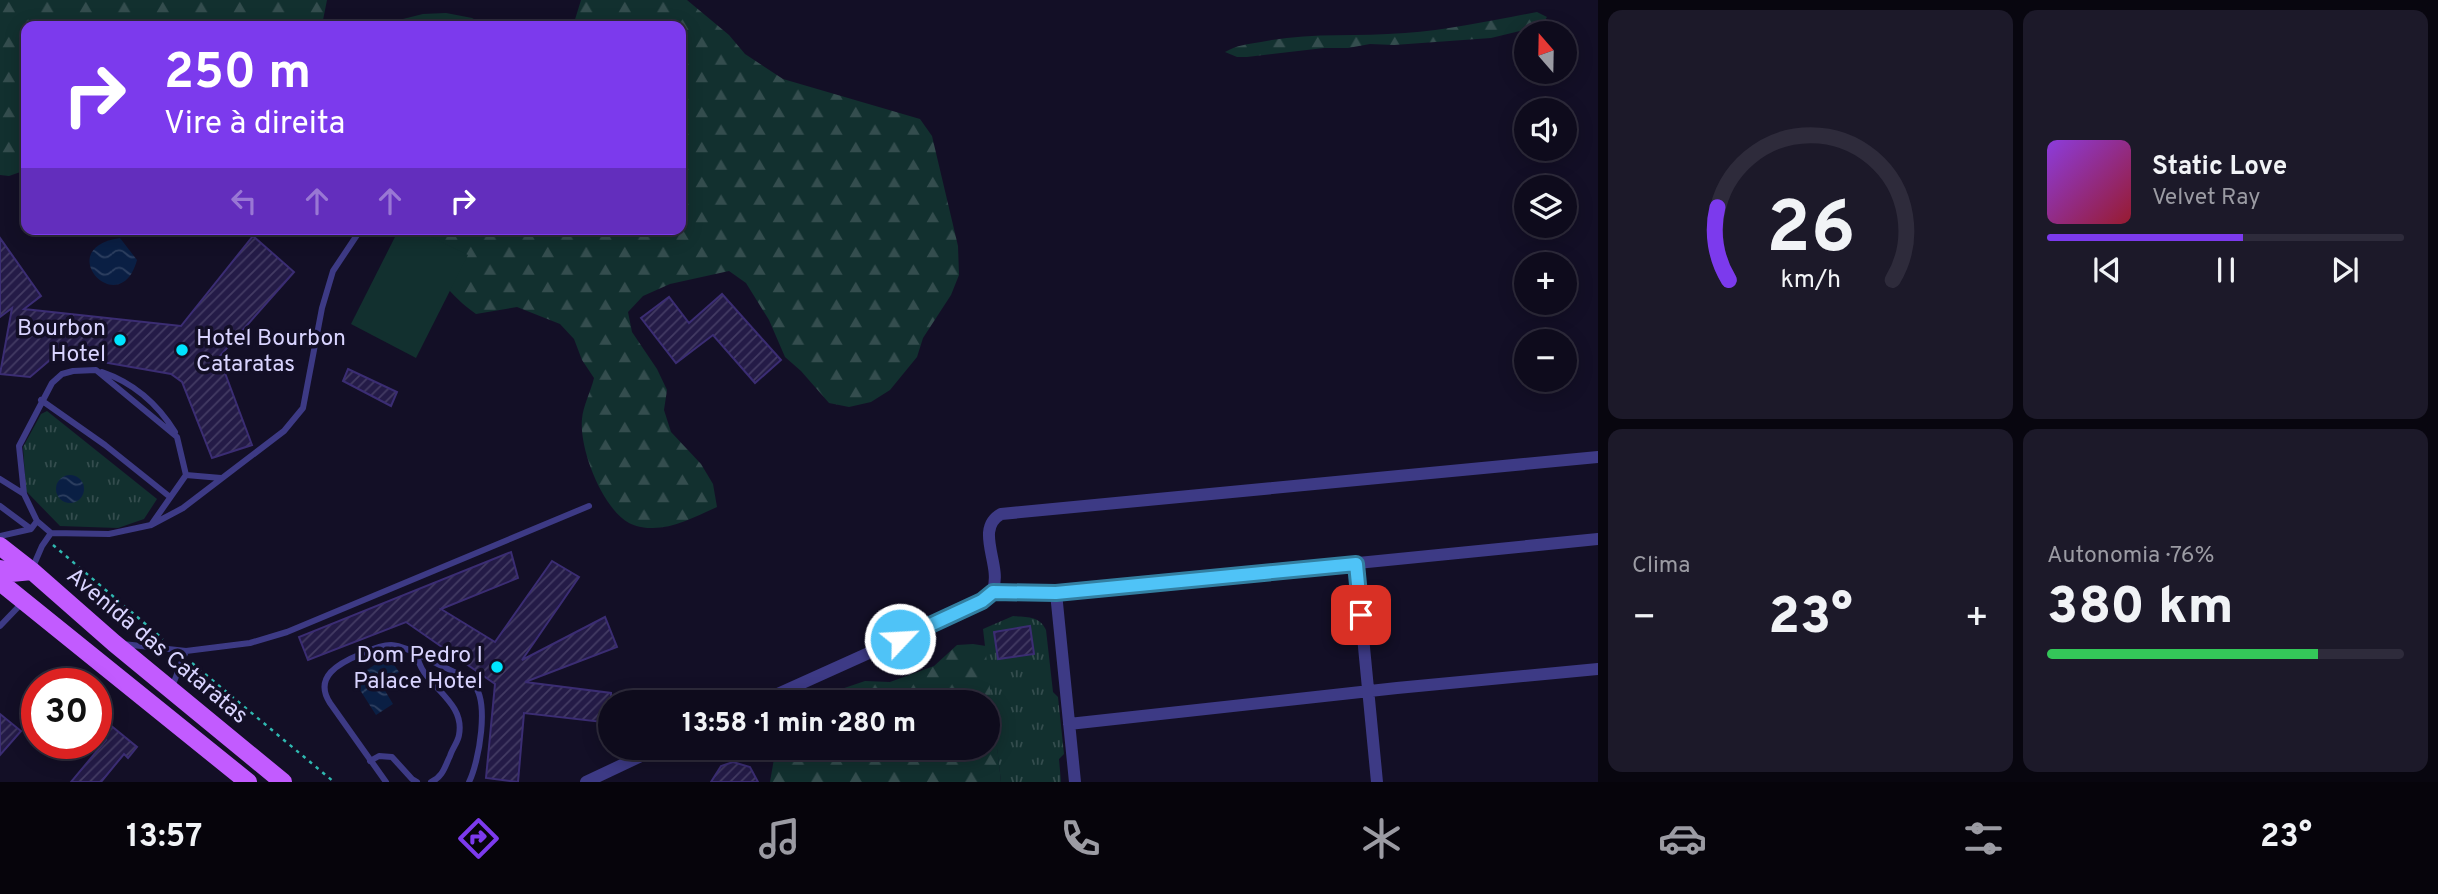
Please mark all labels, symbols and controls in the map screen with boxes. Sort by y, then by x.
north arrow [1514,21,1577,84]
map controls [1514,21,1577,392]
text: 250 m [164,44,311,106]
icon: right [49,49,140,140]
button: sound [1514,98,1577,161]
text: Vire à direita [164,105,345,145]
text: Static Love [2152,151,2287,184]
button: layers [1514,175,1577,238]
icon: left [225,182,263,220]
icon: ahead [298,182,336,220]
icon: ahead [371,182,409,220]
icon: right [444,182,482,220]
text: Velvet Ray [2152,184,2260,213]
text: 26 [1766,187,1855,279]
icon: previous [2088,251,2126,289]
icon: pause [2207,251,2245,289]
icon: next [2326,251,2364,289]
button: + [1514,252,1577,315]
text: km/h [1780,265,1841,297]
place label: Bourbon Hotel [17,315,106,370]
place label: Hotel Bourbon Cataratas [196,325,346,380]
button: − [1514,329,1577,392]
marker: Bourbon Hotel [112,332,128,348]
marker: Hotel Bourbon Cataratas [174,342,190,358]
text: Autonomia · 76% [2047,542,2215,571]
text: Clima [1632,552,1690,581]
street label: Avenida das Cataratas [60,562,253,731]
text: 380 km [2047,576,2234,642]
pin [1331,585,1391,645]
text: 23° [1768,586,1853,652]
text: − [1632,595,1657,644]
text: + [1964,595,1989,644]
icon: arrive [1342,596,1380,634]
position arrow [863,602,937,676]
place label: Dom Pedro I Palace Hotel [353,642,483,697]
marker: Dom Pedro I Palace Hotel [489,659,505,675]
speed limit sign: 30 [21,668,112,759]
text: 13:58 · 1 min · 280 m [682,708,916,741]
icon: directions [454,814,503,863]
icon: music [755,814,804,863]
icon: phone [1056,814,1105,863]
icon: climate [1357,814,1406,863]
icon: car [1658,814,1707,863]
icon: filters [1959,814,2008,863]
text: 13:57 [126,818,202,858]
text: 23° [2260,818,2312,858]

